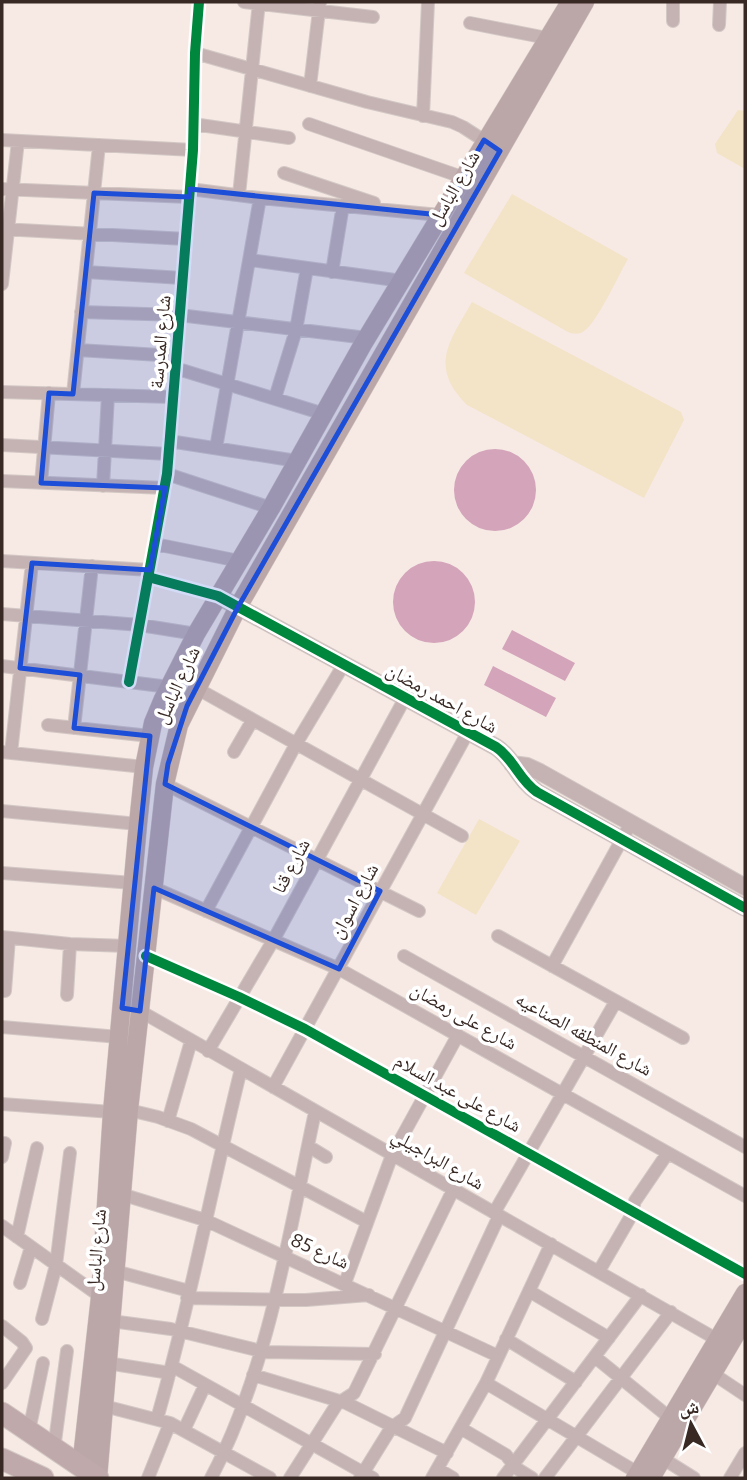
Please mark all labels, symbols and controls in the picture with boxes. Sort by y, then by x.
street label: شارع الباسل [423,146,485,230]
street label: شارع المدرسة [144,294,176,390]
street label: شارع الباسل [149,643,205,727]
street label: شارع احمد رمضان [382,658,502,738]
street label: شارع قنا [267,835,315,897]
street label: شارع اسوان [325,860,383,942]
street label: شارع على رمضان [407,977,521,1055]
street label: شارع المنطقه الصناعيه [512,987,656,1081]
street label: شارع على عبد السلام [390,1049,525,1139]
street label: شارع البراجيلي [386,1123,488,1198]
street label: شارع الباسل [81,1208,111,1292]
street label: شارع 85 [287,1228,353,1274]
north arrow [656,1389,726,1459]
text: ش [678,1395,700,1420]

